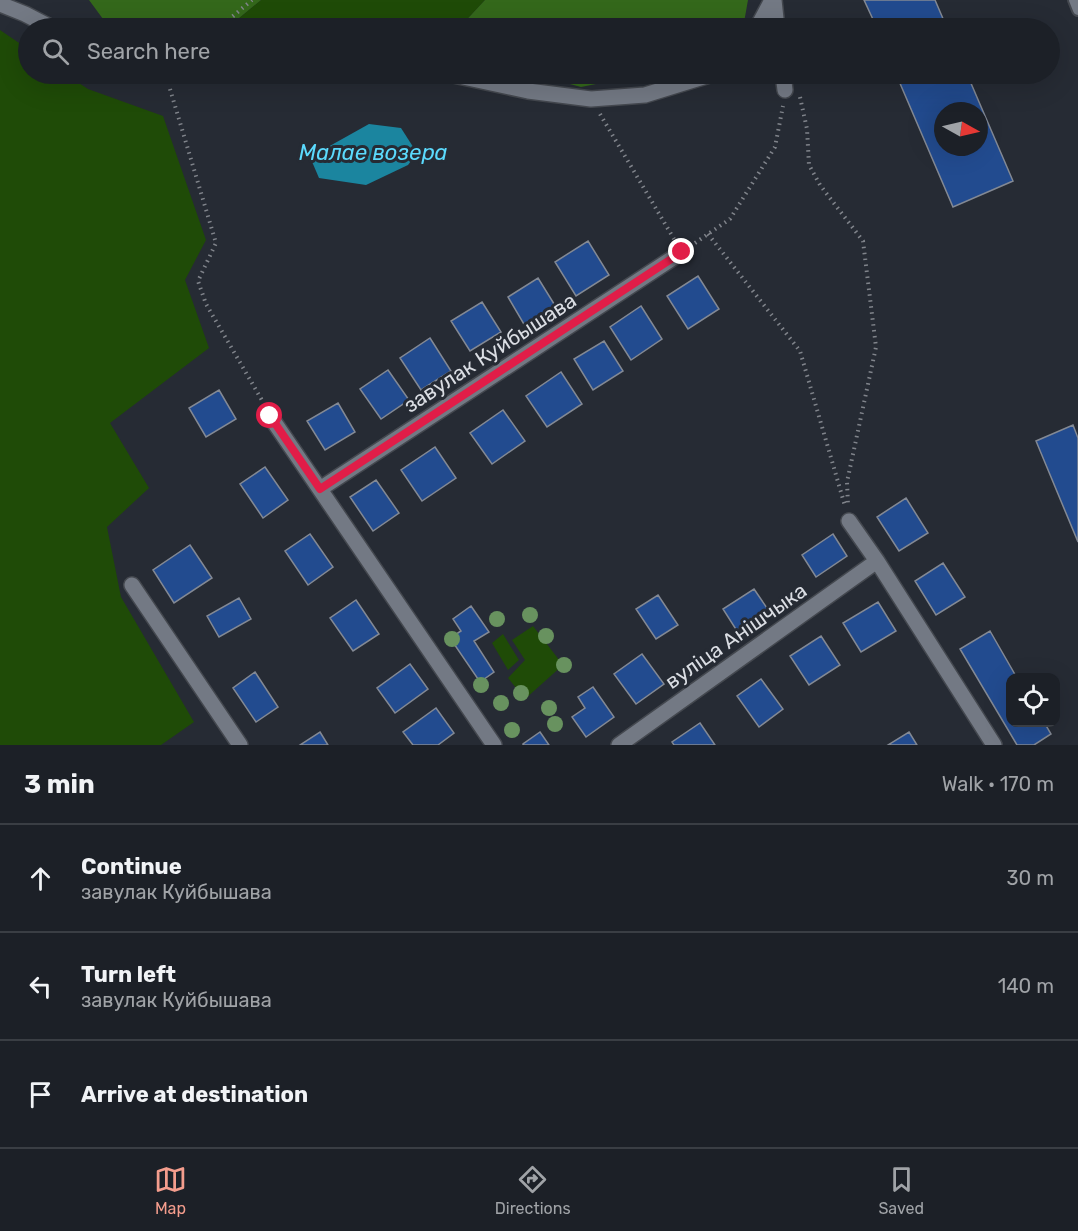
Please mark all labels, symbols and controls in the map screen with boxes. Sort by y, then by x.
search box [18,18,1060,84]
icon: search [39,35,72,68]
text: Search here [87,38,210,65]
north arrow [934,102,988,156]
water label: Малае возера [299,139,447,166]
route end [668,238,694,264]
street label: завулак Куйбышава [399,288,581,418]
route start [256,402,282,428]
street label: вуліца Анішчыка [660,577,811,694]
map controls [1006,673,1060,727]
button: locate [1006,673,1060,727]
text: 3 min [24,769,95,800]
text: Walk · 170 m [942,772,1054,796]
text: Continue [81,853,182,880]
icon: ahead [24,862,57,895]
text: 30 m [1007,866,1054,890]
text: завулак Куйбышава [81,880,272,904]
text: Turn left [81,961,176,988]
icon: left [24,970,57,1003]
text: 140 m [998,974,1054,998]
text: завулак Куйбышава [81,988,272,1012]
icon: arrive [24,1078,57,1111]
text: Arrive at destination [81,1081,308,1108]
tab: Map [154,1163,187,1218]
tab: Directions [495,1163,571,1218]
tab: Saved [878,1163,924,1218]

